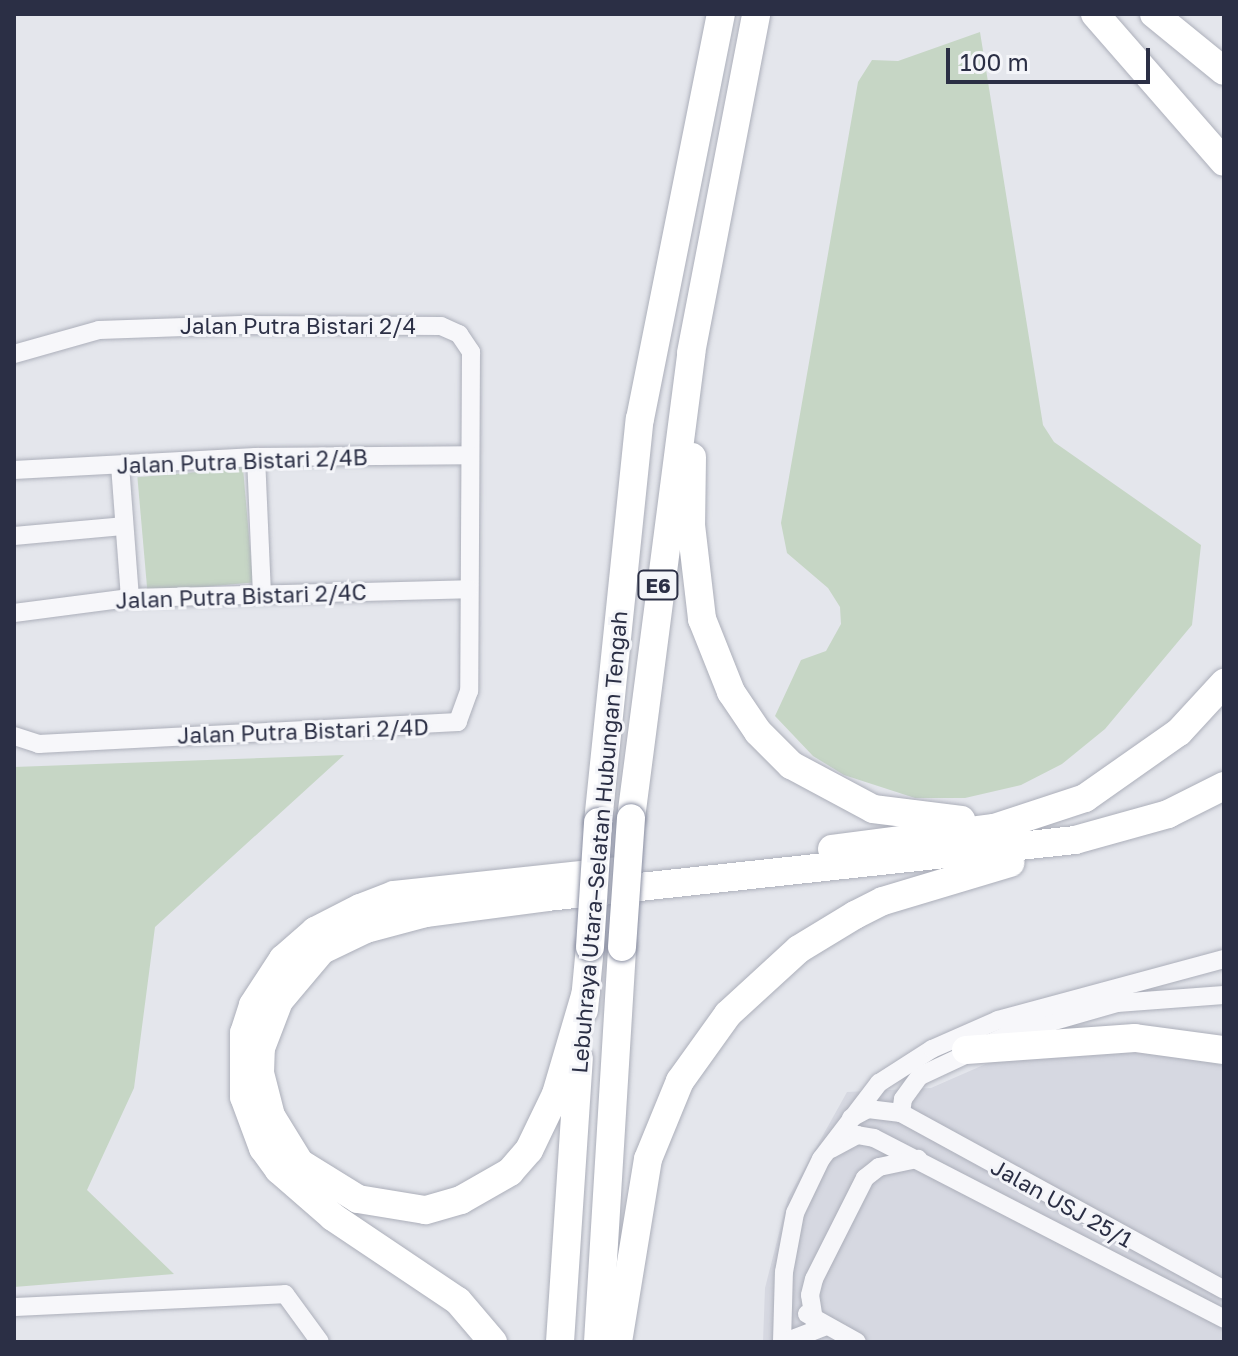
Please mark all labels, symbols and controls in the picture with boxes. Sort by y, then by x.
scale bar [950,32,1154,82]
text: 100 m [960,47,1029,76]
street label: Jalan Putra Bistari 2/4 [180,313,416,339]
street label: Jalan Putra Bistari 2/4B [116,443,368,479]
road number: E6 [636,569,680,601]
street label: Jalan Putra Bistari 2/4C [115,578,367,614]
street label: Lebuhraya Utara–Selatan Hubungan Tengah [566,610,632,1074]
street label: Jalan Putra Bistari 2/4D [177,713,429,749]
street label: Jalan USJ 25/1 [987,1153,1137,1253]

